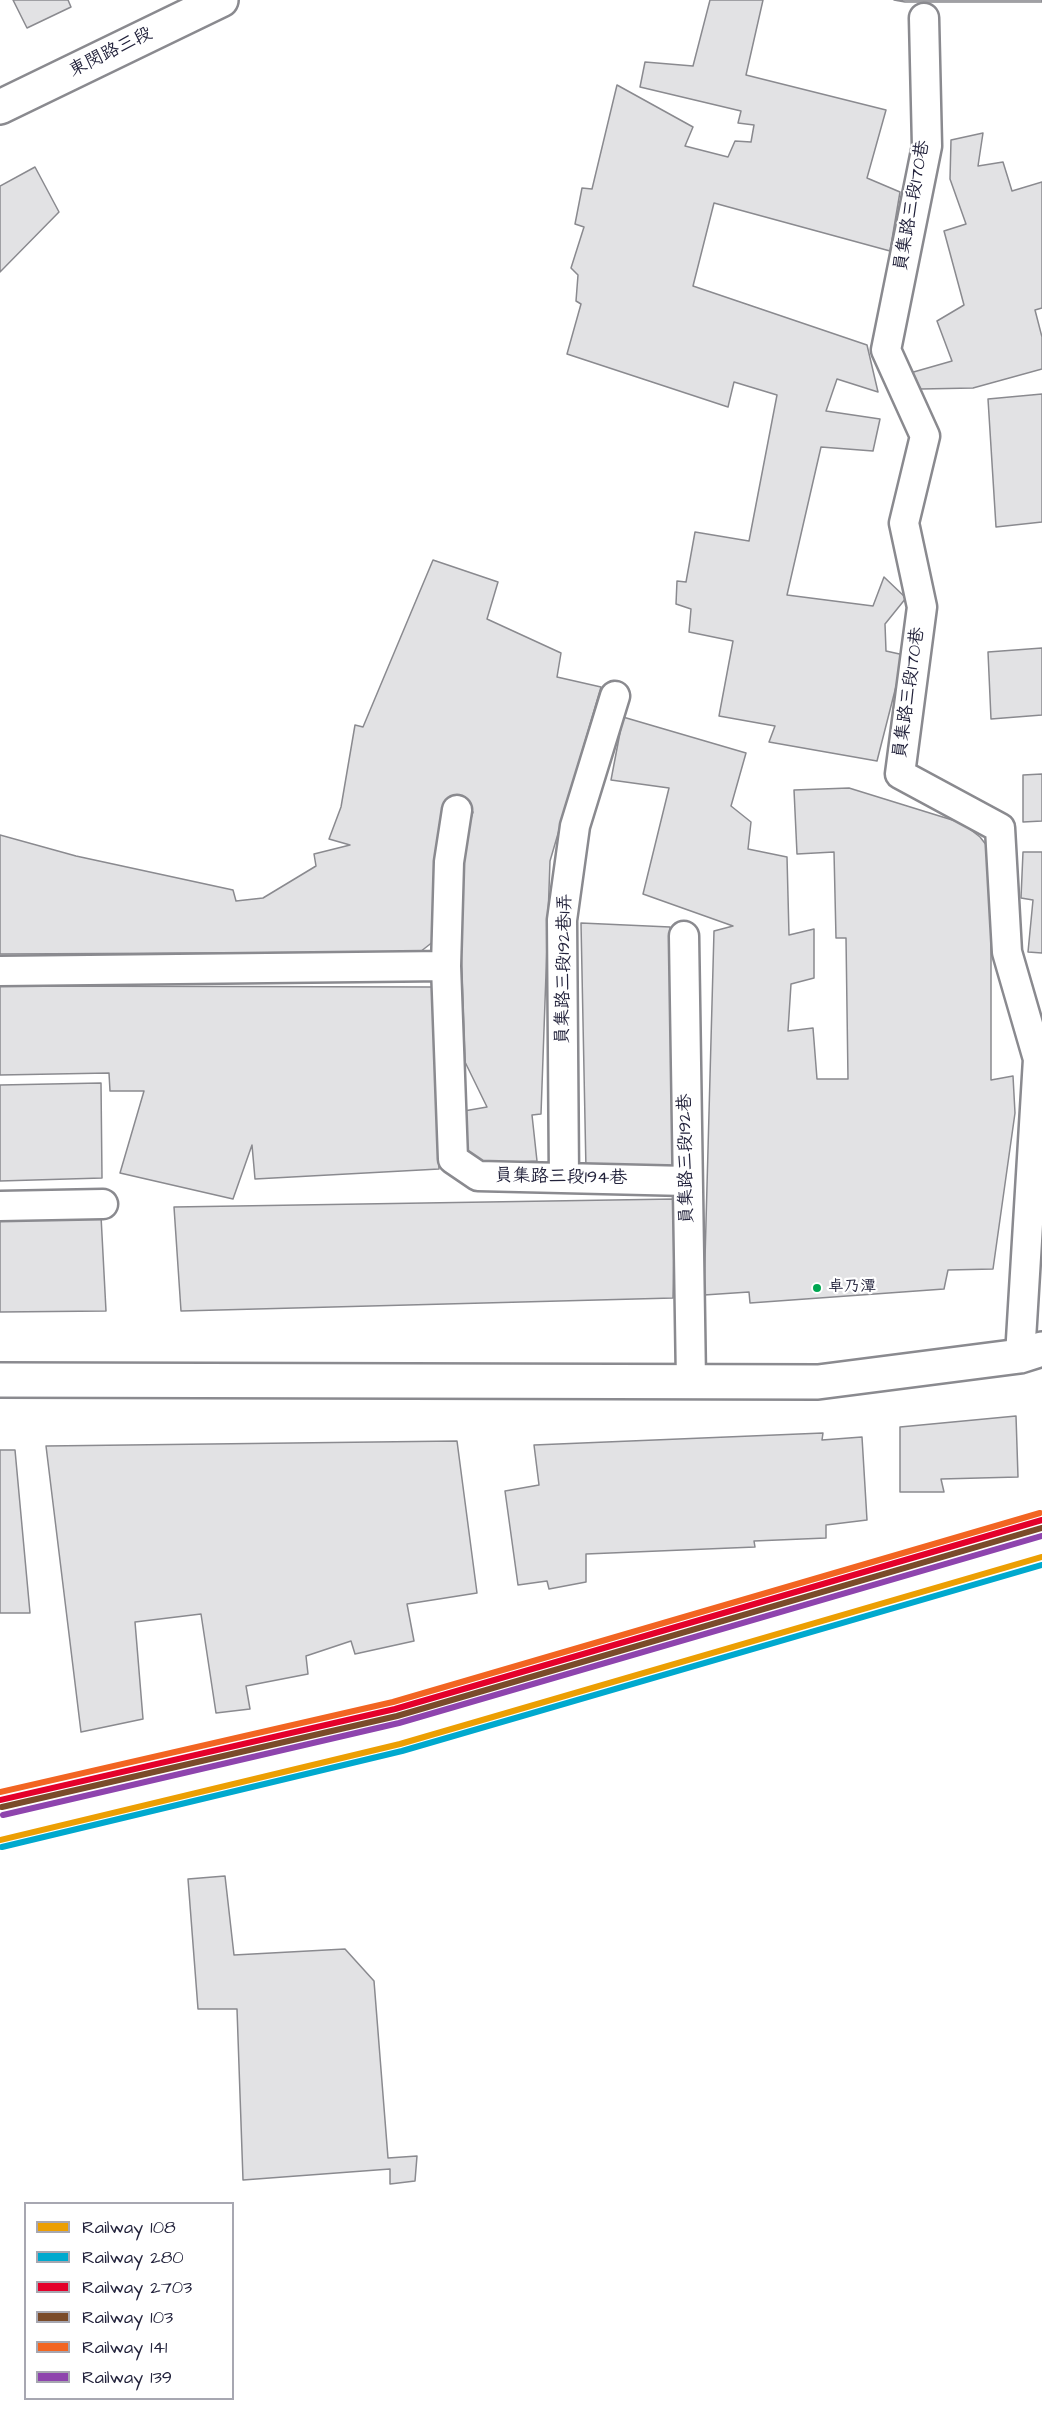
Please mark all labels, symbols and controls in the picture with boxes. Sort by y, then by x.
street label: 東閔路三段 [66,24,156,82]
street label: 員集路三段170巷 [891,139,935,273]
street label: 員集路三段170巷 [890,626,930,760]
street label: 員集路三段192巷1弄 [553,893,577,1045]
street label: 員集路三段192巷 [675,1093,699,1225]
street label: 員集路三段194巷 [494,1166,628,1190]
place label: 卓乃潭 [828,1278,876,1298]
marker: 卓乃潭 [811,1282,823,1294]
legend [24,2202,234,2400]
text: Railway 108 [82,2215,176,2240]
text: Railway 280 [82,2245,184,2270]
text: Railway 2703 [82,2275,192,2300]
text: Railway 103 [82,2305,173,2330]
text: Railway 141 [82,2335,167,2360]
text: Railway 139 [82,2365,172,2390]

